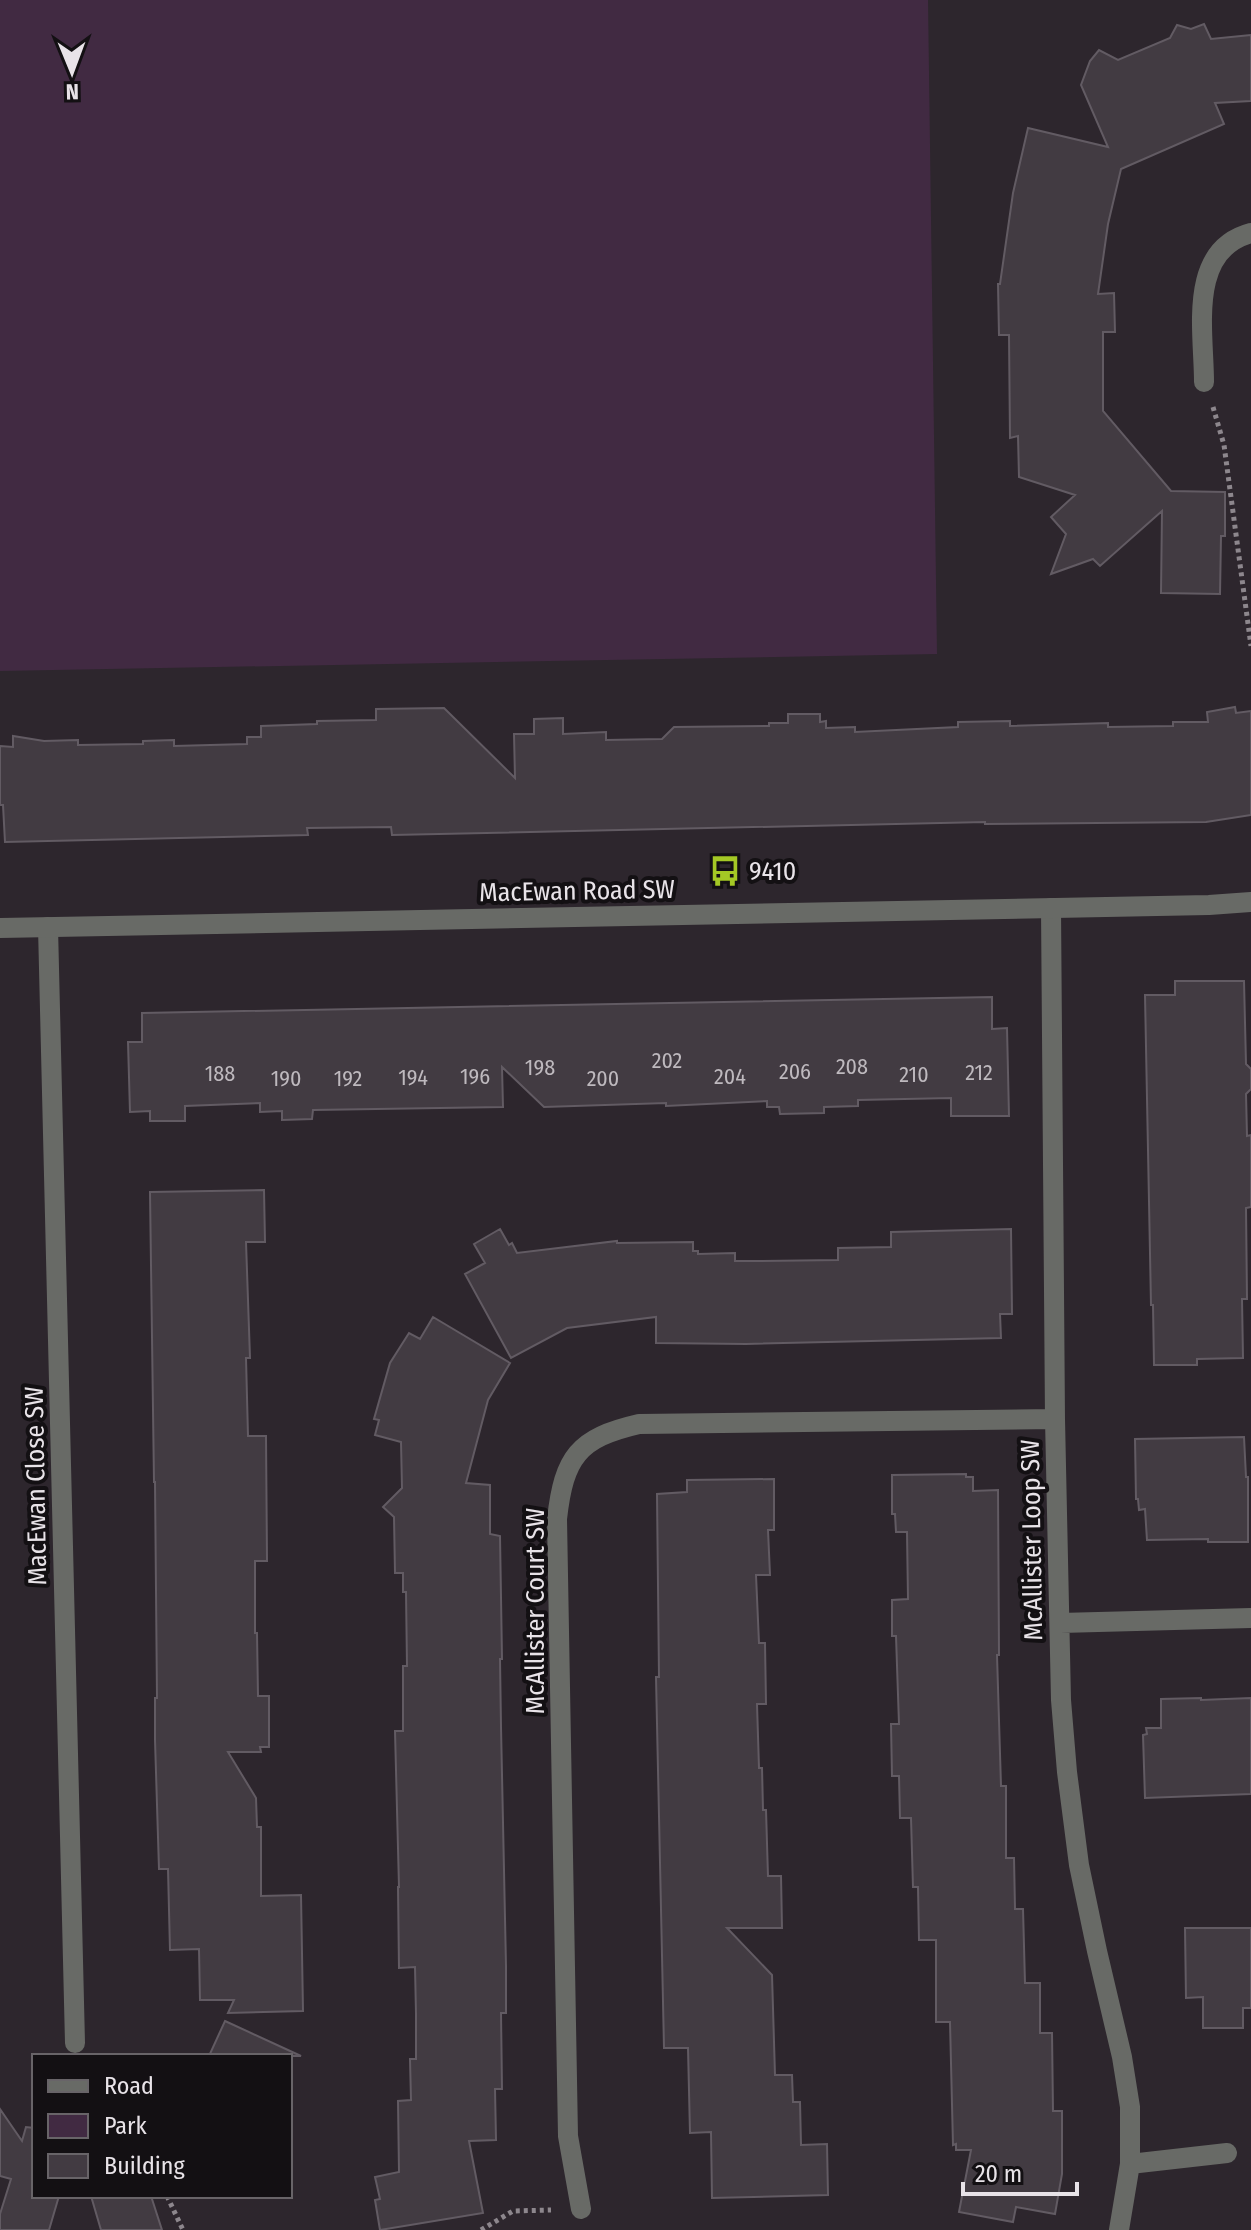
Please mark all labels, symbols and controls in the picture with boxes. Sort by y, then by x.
north arrow [32,32,112,112]
text: N [66,78,79,105]
bus stop icon: 9410 [708,854,742,888]
place label: 9410 [749,856,796,887]
street label: MacEwan Road SW [479,874,675,908]
house number: 202 [652,1047,682,1074]
house number: 208 [836,1053,868,1080]
house number: 198 [525,1054,555,1081]
house number: 206 [779,1058,811,1085]
house number: 212 [965,1059,993,1086]
house number: 188 [205,1060,235,1087]
house number: 210 [899,1061,929,1088]
house number: 196 [460,1063,490,1090]
house number: 204 [714,1063,746,1090]
house number: 194 [398,1064,428,1091]
house number: 190 [271,1065,301,1092]
house number: 192 [334,1065,362,1092]
house number: 200 [587,1065,619,1092]
street label: MacEwan Close SW [19,1386,53,1586]
street label: McAllister Loop SW [1015,1439,1049,1641]
street label: McAllister Court SW [520,1508,551,1714]
legend [32,2054,292,2198]
text: Road [104,2072,154,2100]
text: Park [104,2112,147,2140]
scale bar [963,2146,1077,2196]
text: Building [104,2152,186,2180]
text: 20 m [975,2160,1022,2188]

